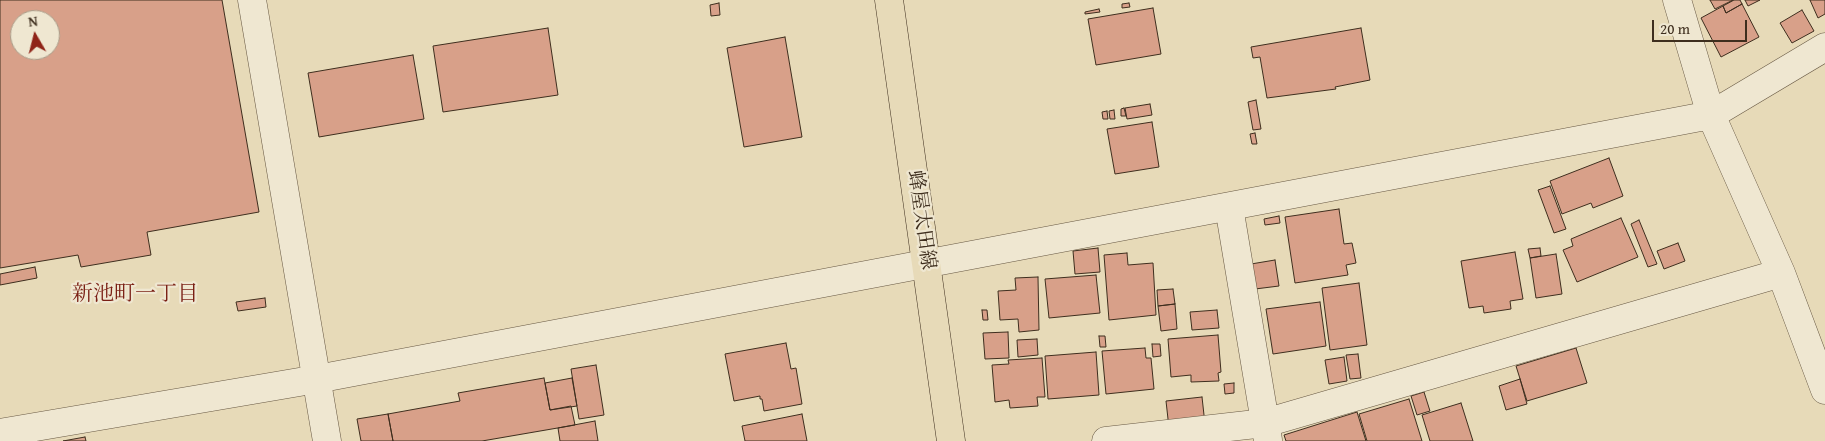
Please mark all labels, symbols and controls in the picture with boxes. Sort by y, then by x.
north arrow [10,10,60,60]
scale bar [1655,10,1750,42]
text: N [27,11,39,32]
text: 20 m [1660,18,1690,39]
street label: 蜂屋太田線 [902,169,940,271]
district label: 新池町一丁目 [72,282,198,308]

